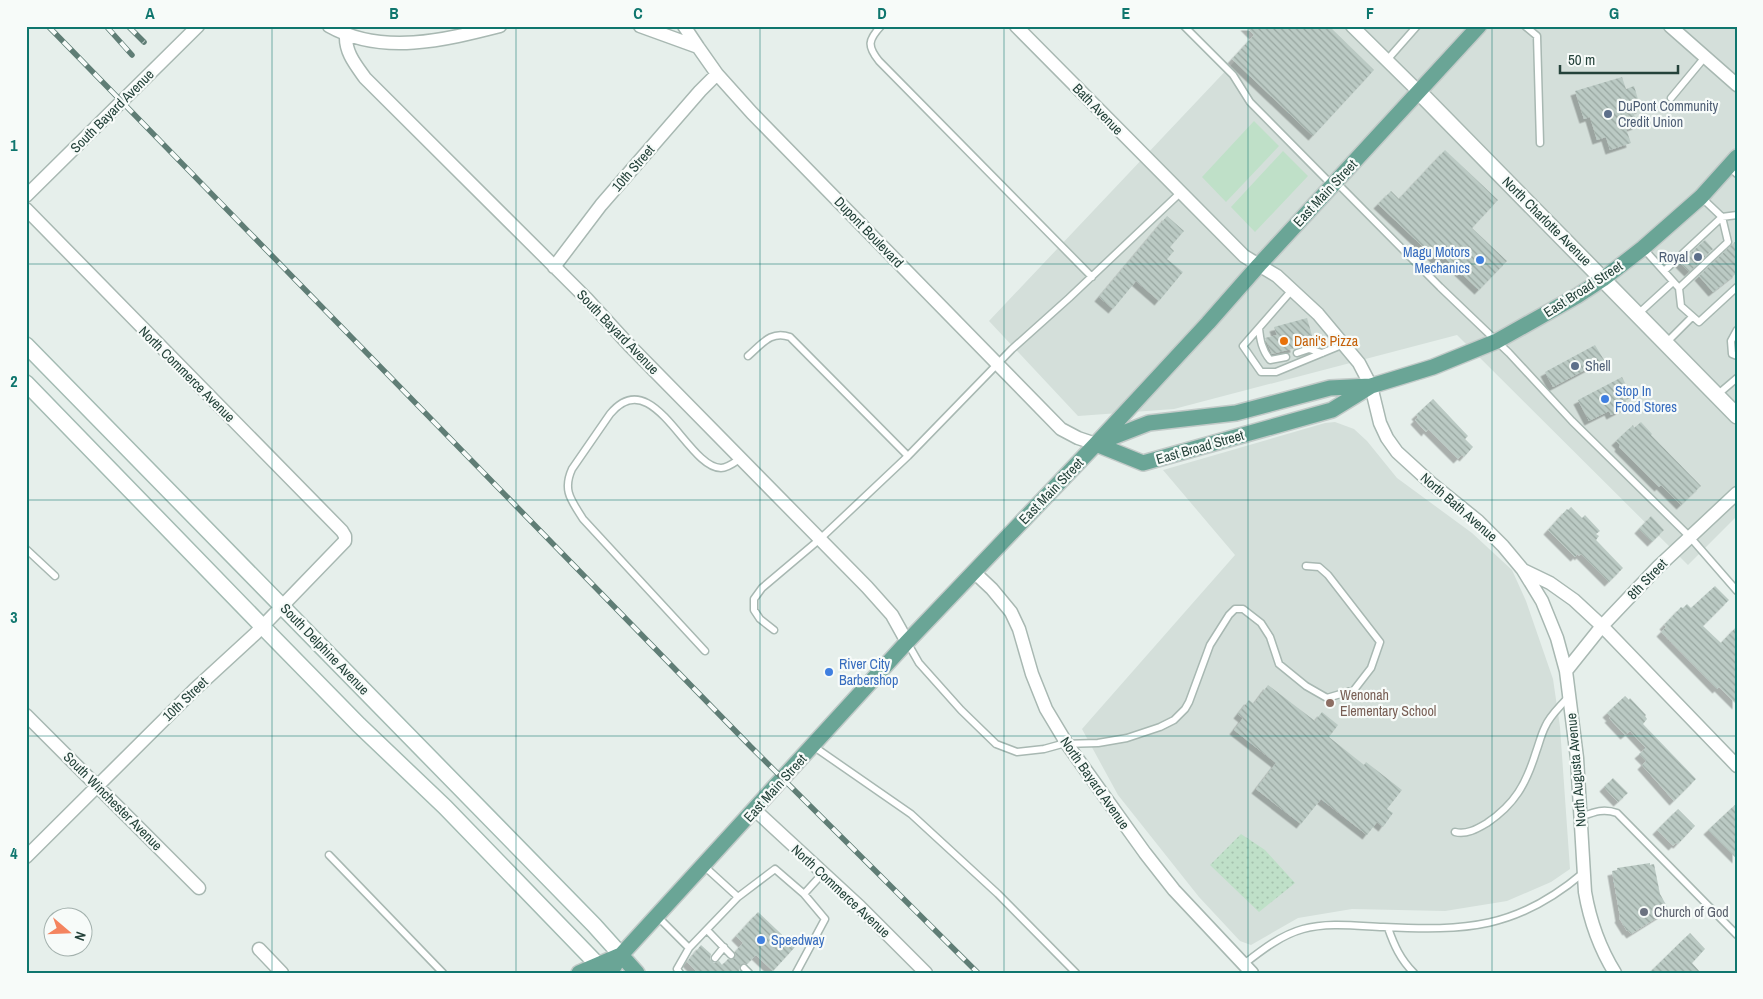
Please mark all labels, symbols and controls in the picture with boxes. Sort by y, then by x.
text: A [145,2,155,24]
text: B [389,2,399,24]
text: C [633,2,643,24]
text: D [877,2,887,24]
text: E [1122,2,1131,24]
text: F [1366,2,1374,24]
text: G [1609,2,1619,24]
scale bar [1560,42,1678,74]
text: 50 m [1568,49,1595,70]
street label: South Bayard Avenue [66,65,158,157]
street label: Bath Avenue [1069,79,1127,139]
place label: DuPont Community Credit Union [1618,97,1718,131]
marker: DuPont Community Credit Union [1602,108,1614,120]
text: 1 [10,134,18,156]
street label: 10th Street [608,141,658,195]
street label: East Main Street [1289,156,1361,230]
street label: North Charlotte Avenue [1499,173,1595,269]
street label: Dupont Boulevard [831,193,907,271]
place label: Magu Motors Mechanics [1403,243,1470,277]
place label: Royal [1659,248,1688,266]
marker: Royal [1692,251,1704,263]
marker: Magu Motors Mechanics [1474,254,1486,266]
street label: East Broad Street [1540,257,1626,321]
street label: South Bayard Avenue [573,286,663,378]
street label: North Commerce Avenue [135,322,239,426]
place label: Dani's Pizza [1294,332,1359,350]
marker: Dani's Pizza [1278,335,1290,347]
place label: Shell [1585,357,1611,375]
marker: Shell [1569,360,1581,372]
text: 2 [10,370,18,392]
place label: Stop In Food Stores [1615,382,1677,416]
marker: Stop In Food Stores [1599,393,1611,405]
street label: East Broad Street [1154,426,1246,468]
street label: East Main Street [1015,454,1087,528]
street label: North Bath Avenue [1417,469,1501,545]
street label: 8th Street [1623,555,1671,603]
street label: South Delphine Avenue [277,599,373,699]
text: 3 [10,606,18,628]
place label: River City Barbershop [839,655,898,689]
marker: River City Barbershop [823,666,835,678]
street label: 10th Street [159,673,211,725]
place label: Wenonah Elementary School [1340,686,1436,720]
marker: Wenonah Elementary School [1324,697,1336,709]
street label: North Augusta Avenue [1562,712,1590,828]
street label: North Bayard Avenue [1056,733,1134,833]
street label: South Winchester Avenue [60,748,166,854]
street label: East Main Street [740,750,810,826]
street label: North Commerce Avenue [788,841,894,941]
text: 4 [10,842,18,864]
place label: Church of God [1654,903,1729,921]
north arrow [42,906,92,956]
marker: Church of God [1638,906,1650,918]
text: N [70,929,90,943]
place label: Speedway [771,931,825,949]
marker: Speedway [755,934,767,946]

